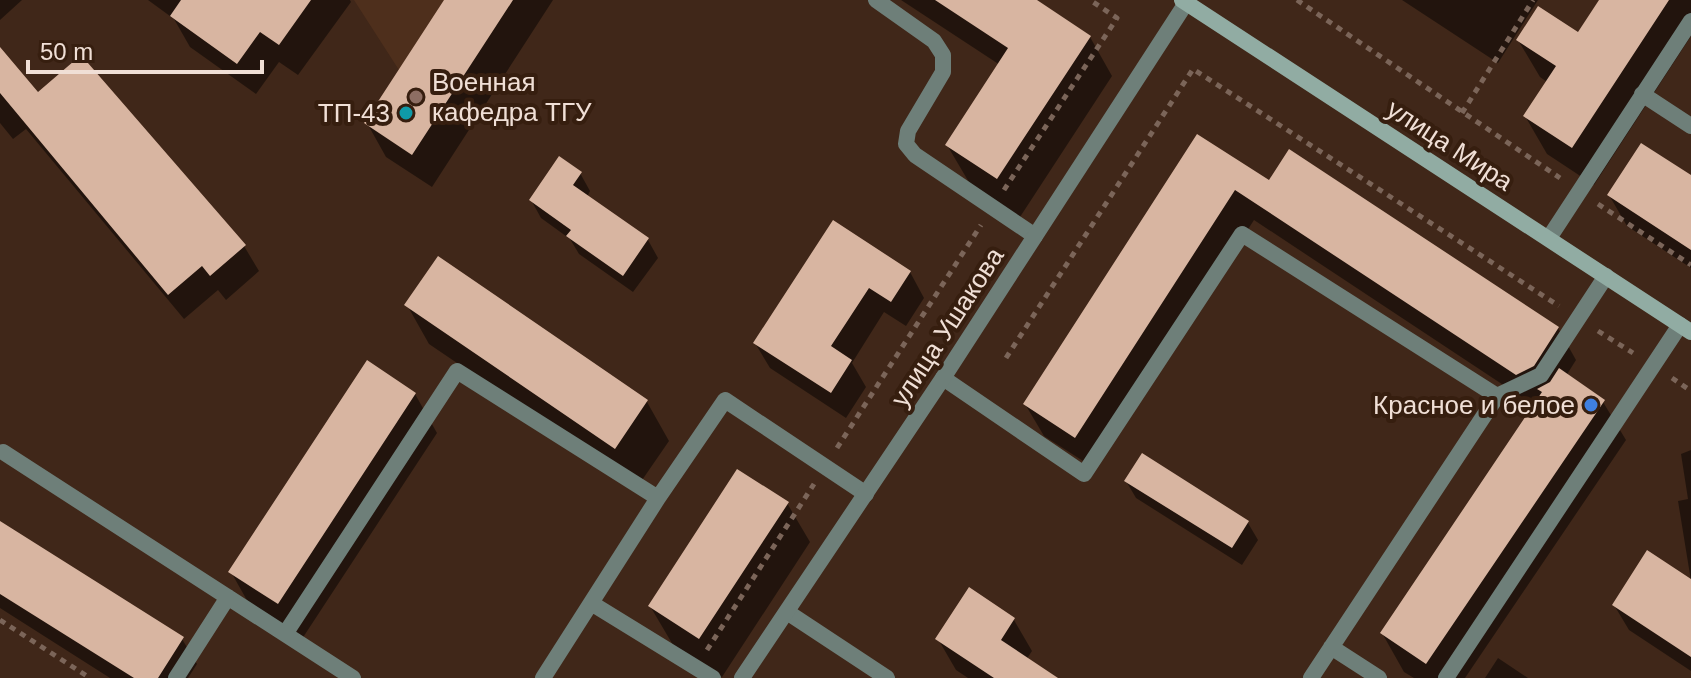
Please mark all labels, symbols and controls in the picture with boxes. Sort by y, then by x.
scale bar [28,24,262,74]
text: 50 m [40,38,93,65]
place label: Военная кафедра ТГУ [432,67,592,127]
marker: Военная кафедра ТГУ [407,88,425,106]
street label: улица Мира [1382,93,1519,197]
place label: ТП-43 [318,98,390,128]
marker: ТП-43 [397,104,415,122]
street label: улица Ушакова [884,241,1010,412]
place label: Красное и белое [1373,390,1575,420]
marker: Красное и белое [1582,396,1600,414]

